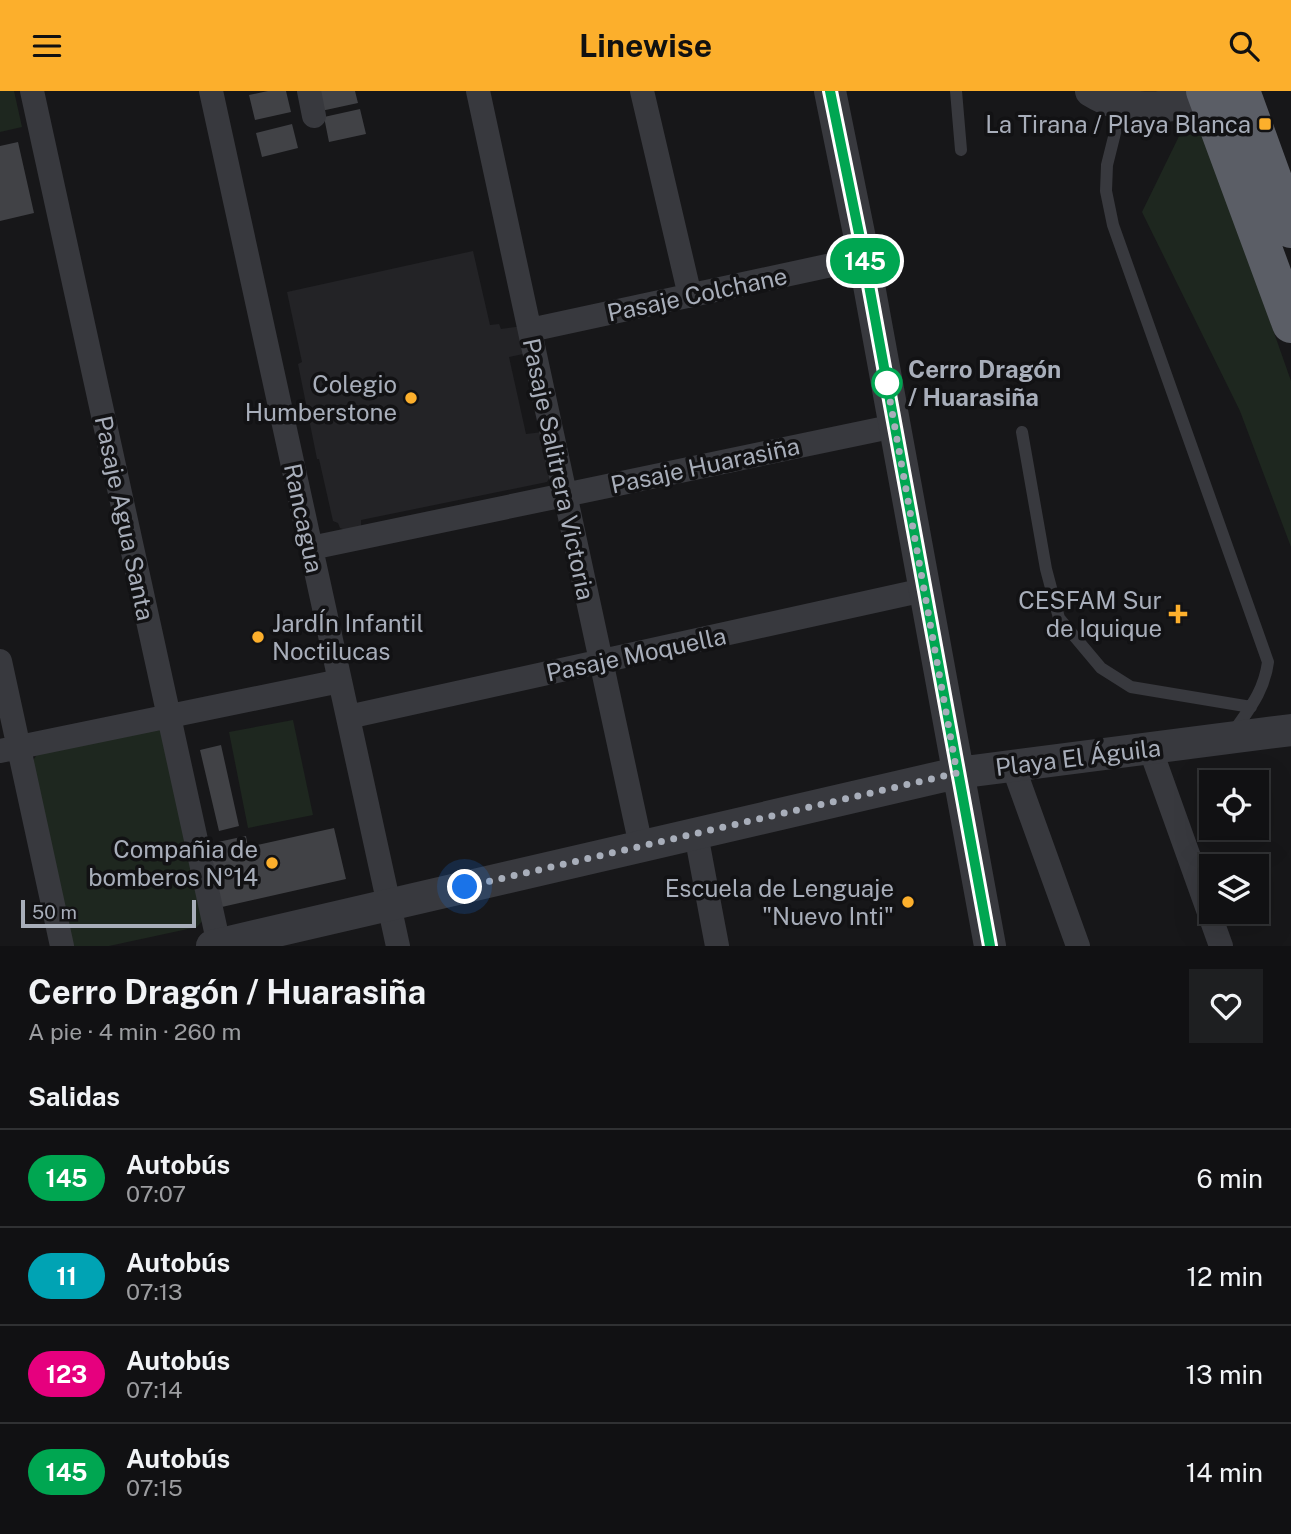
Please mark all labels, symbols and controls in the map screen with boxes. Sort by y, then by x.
icon: menu [28,27,66,65]
text: Linewise [579,27,712,64]
icon: search [1225,27,1263,65]
place label: La Tirana / Playa Blanca [985,110,1251,138]
marker: La Tirana / Playa Blanca [1257,116,1273,132]
line badge: 145 [825,238,905,284]
text: 145 [844,247,886,275]
street label: Pasaje Colchane [604,261,790,327]
street label: Pasaje Salitrera Victoria [518,336,600,602]
place label: Cerro Dragón / Huarasiña [908,355,1061,411]
marker: Cerro Dragón / Huarasiña [872,368,902,398]
place label: Colegio Humberstone [245,370,397,426]
marker: Colegio Humberstone [403,390,419,406]
street label: Pasaje Agua Santa [90,413,160,623]
street label: Pasaje Huarasiña [608,431,802,499]
street label: Rancagua [279,461,329,575]
place label: CESFAM Sur de Iquique [1018,586,1162,642]
marker: CESFAM Sur de Iquique [1168,604,1188,624]
place label: JardÍn Infantil Noctilucas [272,609,424,665]
street label: Pasaje Moquella [544,621,728,687]
marker: JardÍn Infantil Noctilucas [250,629,266,645]
street label: Playa El Águila [994,733,1162,781]
map controls [1199,770,1269,924]
button: locate [1199,770,1269,840]
place label: Compañia de bomberos Nº14 [88,835,258,891]
button: layers [1199,854,1269,924]
marker: Compañia de bomberos Nº14 [264,855,280,871]
your location [447,869,482,904]
place label: Escuela de Lenguaje "Nuevo Inti" [665,874,894,930]
marker: Escuela de Lenguaje "Nuevo Inti" [900,894,916,910]
scale bar [21,897,196,929]
text: 50 m [32,901,77,923]
button: heart [1189,969,1263,1043]
text: Cerro Dragón / Huarasiña [28,973,426,1011]
text: A pie · 4 min · 260 m [28,1018,241,1045]
text: Salidas [28,1081,120,1112]
text: Autobús [126,1149,230,1180]
text: 6 min [1196,1163,1263,1194]
text: 145 [46,1164,87,1192]
text: 07:07 [126,1180,186,1207]
text: Autobús [126,1247,230,1278]
text: 12 min [1187,1261,1263,1292]
text: 11 [56,1262,77,1290]
text: 07:13 [126,1278,183,1305]
text: Autobús [126,1345,230,1376]
text: 13 min [1186,1359,1263,1390]
text: 123 [46,1360,87,1388]
text: 07:14 [126,1376,182,1403]
text: Autobús [126,1443,230,1474]
text: 14 min [1186,1457,1263,1488]
text: 145 [46,1458,87,1486]
text: 07:15 [126,1474,183,1501]

